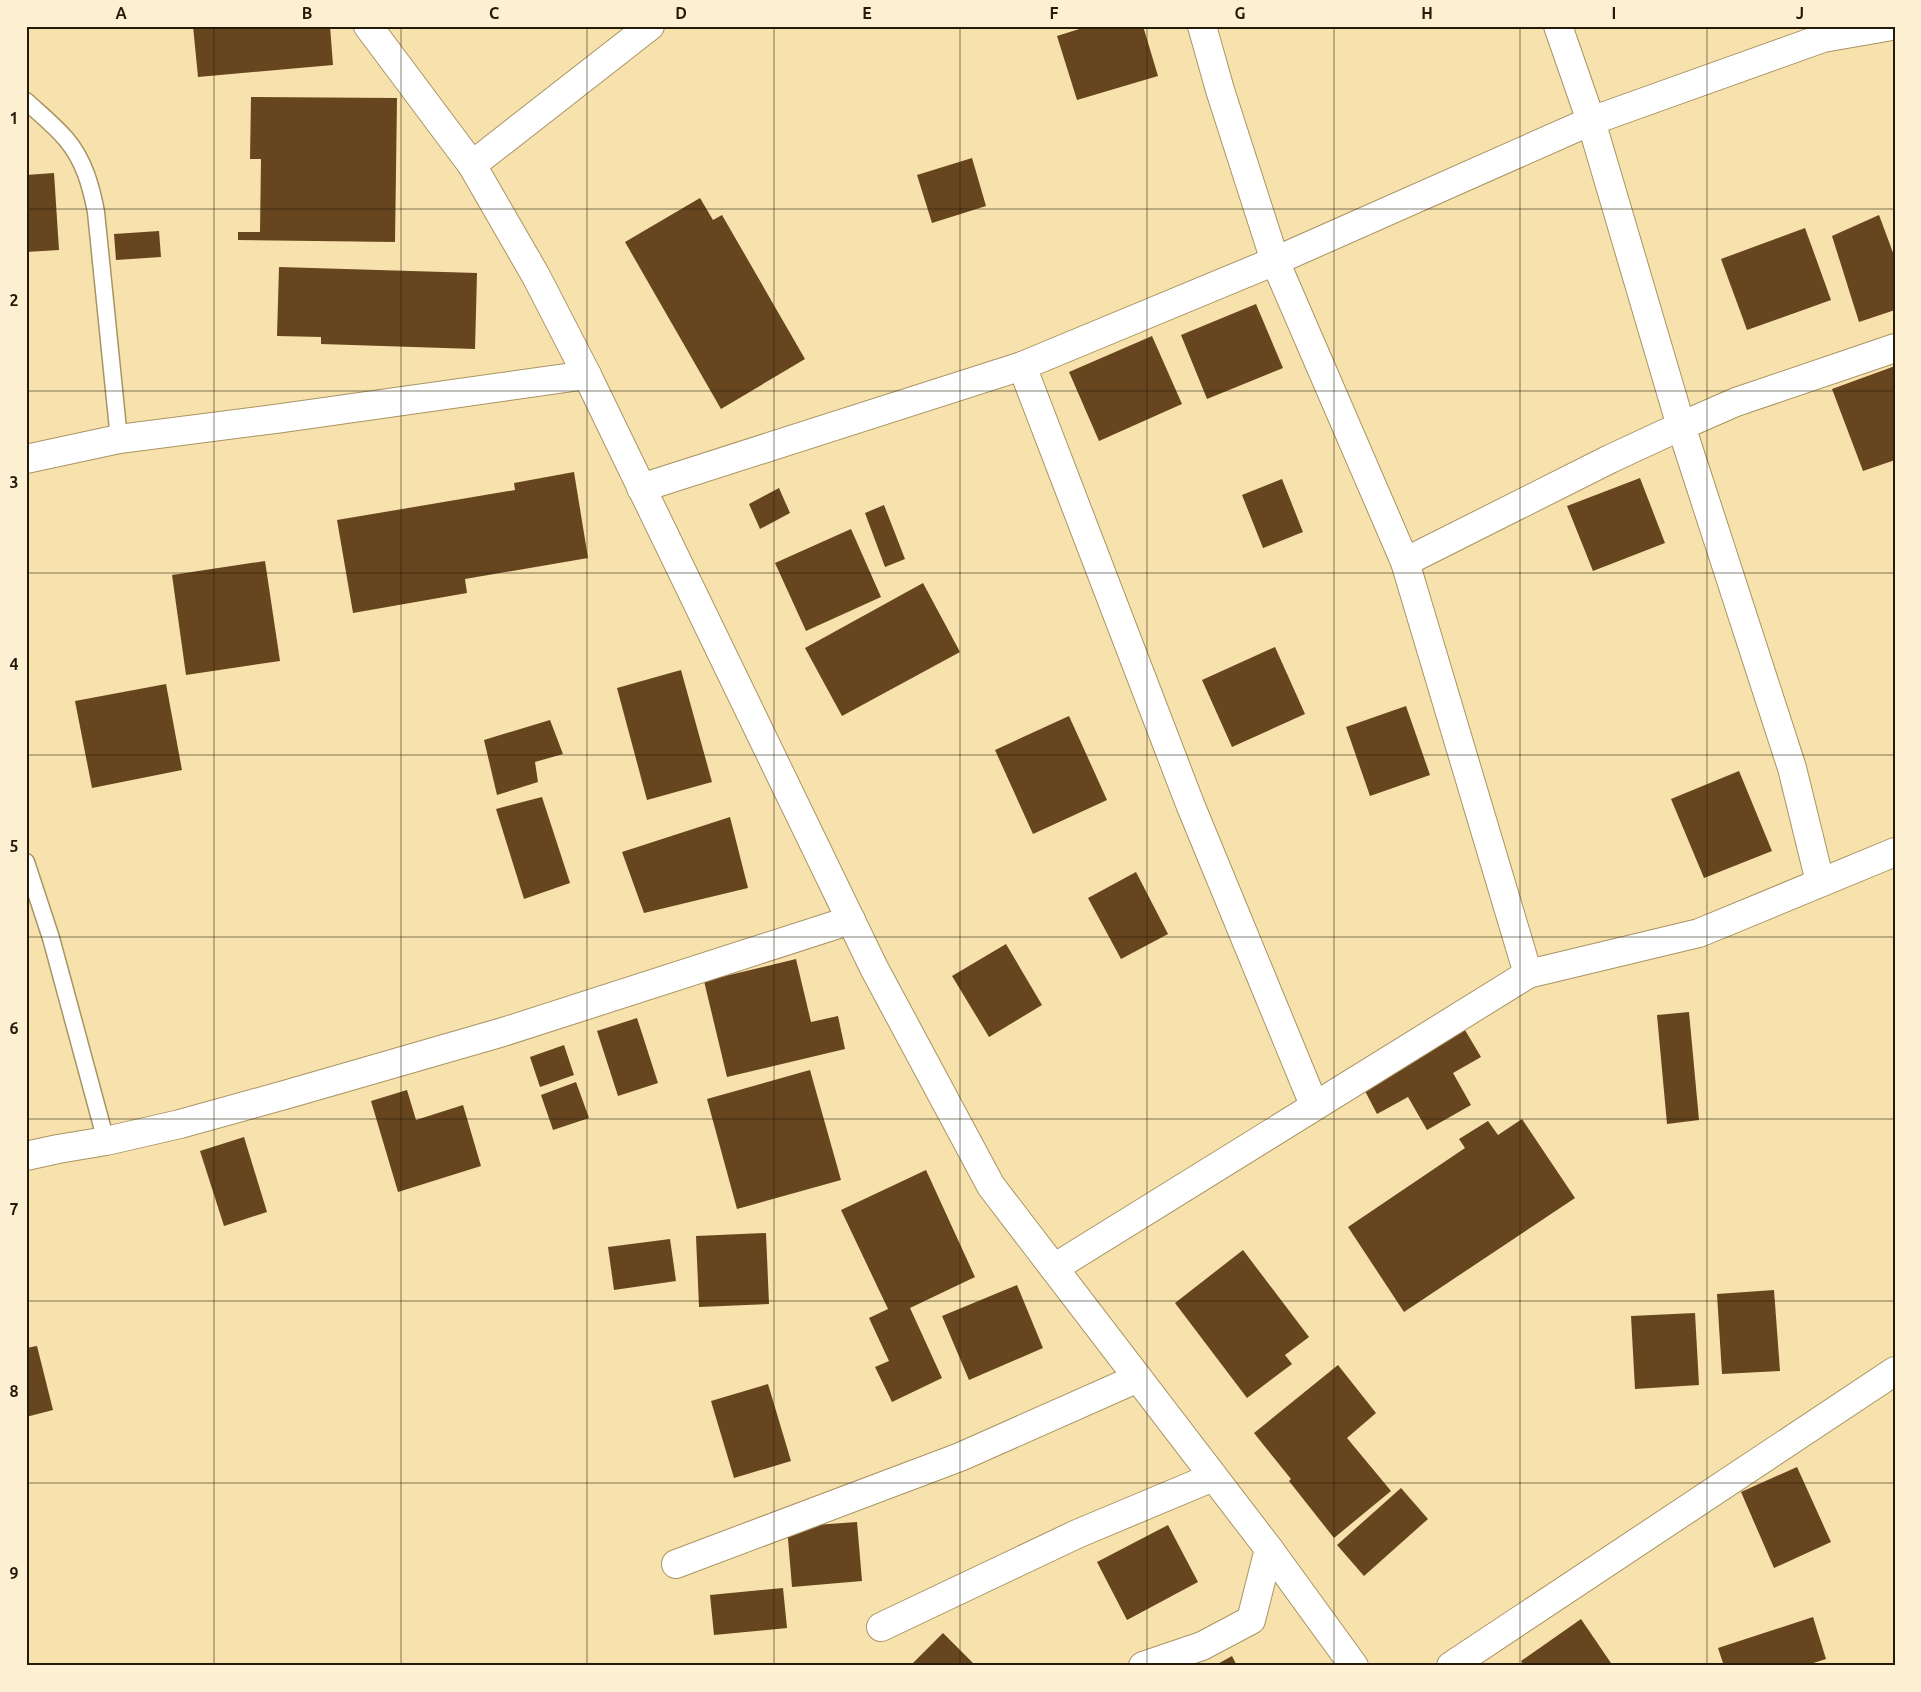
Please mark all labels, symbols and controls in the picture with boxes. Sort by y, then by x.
text: A [115,4,127,22]
text: B [302,4,312,22]
text: C [489,4,499,22]
text: D [675,4,687,22]
text: E [862,4,872,22]
text: F [1050,4,1059,22]
text: G [1234,4,1246,22]
text: H [1421,4,1433,22]
text: I [1612,4,1616,22]
text: J [1796,4,1804,22]
text: 1 [9,109,19,127]
text: 2 [9,291,19,309]
text: 3 [9,473,19,491]
text: 4 [9,655,19,673]
text: 5 [9,837,19,855]
text: 6 [9,1019,19,1037]
text: 7 [9,1200,19,1218]
text: 8 [9,1382,19,1400]
text: 9 [9,1564,19,1582]

